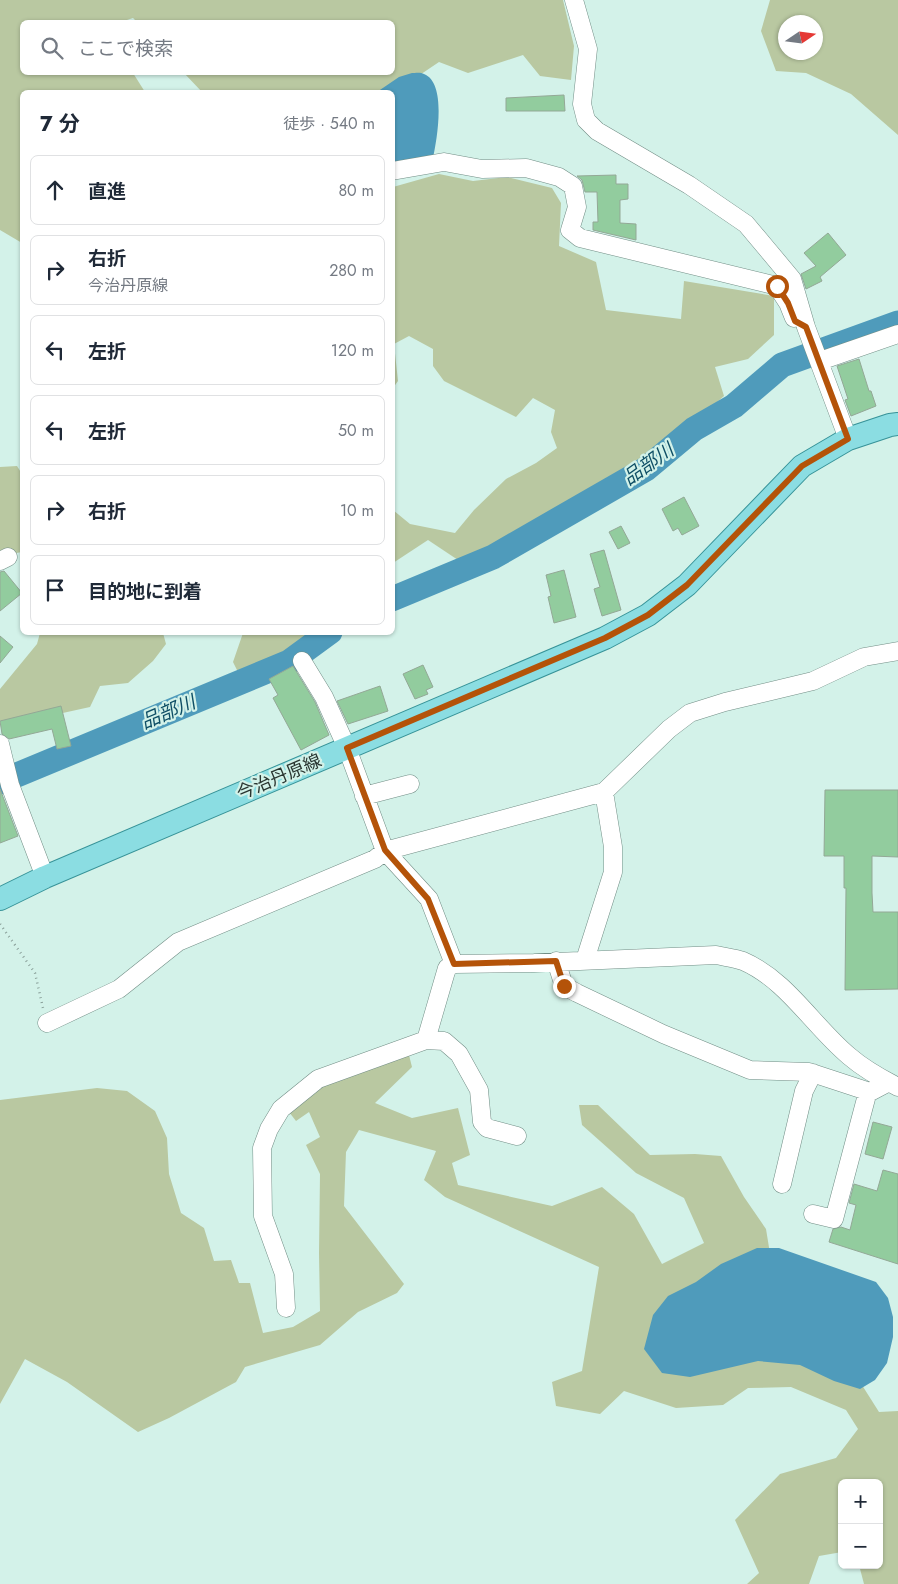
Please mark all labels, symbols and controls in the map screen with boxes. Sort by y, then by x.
north arrow [778,15,823,60]
search box [20,20,395,75]
icon: search [38,34,66,62]
text: ここで検索 [78,35,173,62]
text: 7 分 [40,109,80,139]
text: 徒歩 · 540 m [283,112,375,135]
icon: ahead [41,176,69,204]
text: 直進 [88,178,126,205]
text: 80 m [338,179,374,202]
text: 右折 [88,245,126,272]
icon: right [41,256,69,284]
text: 280 m [329,259,374,282]
text: 今治丹原線 [88,274,168,297]
route start [766,275,789,298]
icon: left [41,336,69,364]
text: 左折 [88,338,126,365]
text: 120 m [331,339,374,362]
icon: left [41,416,69,444]
text: 左折 [88,418,126,445]
text: 50 m [338,419,374,442]
water label: 品部川 [617,435,681,491]
icon: right [41,496,69,524]
text: 右折 [88,498,126,525]
text: 10 m [340,499,374,522]
icon: arrive [41,576,69,604]
text: 目的地に到着 [88,578,202,605]
water label: 品部川 [136,688,201,736]
street label: 今治丹原線 [232,747,326,807]
route end [553,975,576,998]
map controls [838,1479,883,1569]
button: + [838,1479,883,1524]
button: − [838,1524,883,1569]

